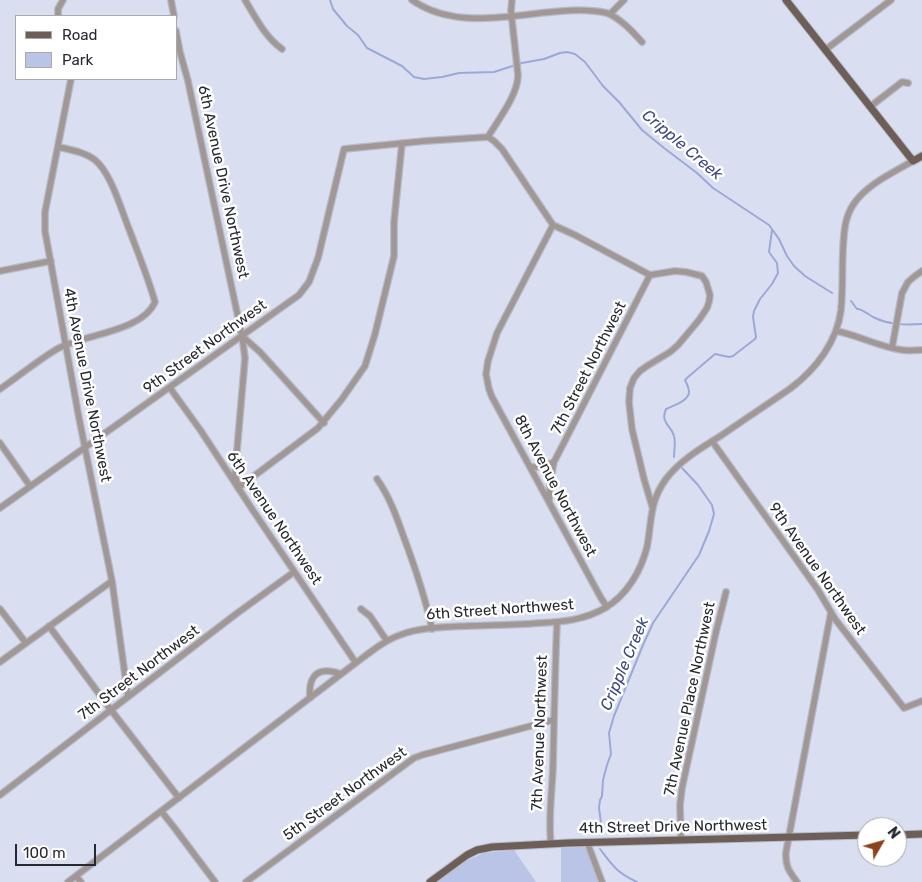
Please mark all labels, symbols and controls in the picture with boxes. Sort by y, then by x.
legend [15,15,178,80]
text: Road [62,26,98,44]
text: Park [62,51,93,69]
street label: 6th Avenue Drive Northwest [194,84,252,280]
water label: Cripple Creek [638,106,726,184]
street label: 4th Avenue Drive Northwest [59,286,115,484]
street label: 9th Street Northwest [140,296,270,398]
street label: 7th Street Northwest [548,299,630,437]
street label: 8th Avenue Northwest [510,412,600,560]
street label: 6th Avenue Northwest [223,448,325,588]
street label: 9th Avenue Northwest [765,499,869,639]
street label: 6th Street Northwest [425,596,575,624]
street label: 7th Avenue Place Northwest [661,600,719,798]
water label: Cripple Creek [597,615,653,713]
street label: 7th Street Northwest [75,622,203,724]
street label: 7th Avenue Northwest [528,655,552,811]
street label: 5th Street Northwest [280,743,410,845]
street label: 4th Street Drive Northwest [579,816,767,838]
north arrow [857,817,907,867]
text: N [884,824,903,842]
scale bar [18,834,99,866]
text: 100 m [23,844,65,862]

